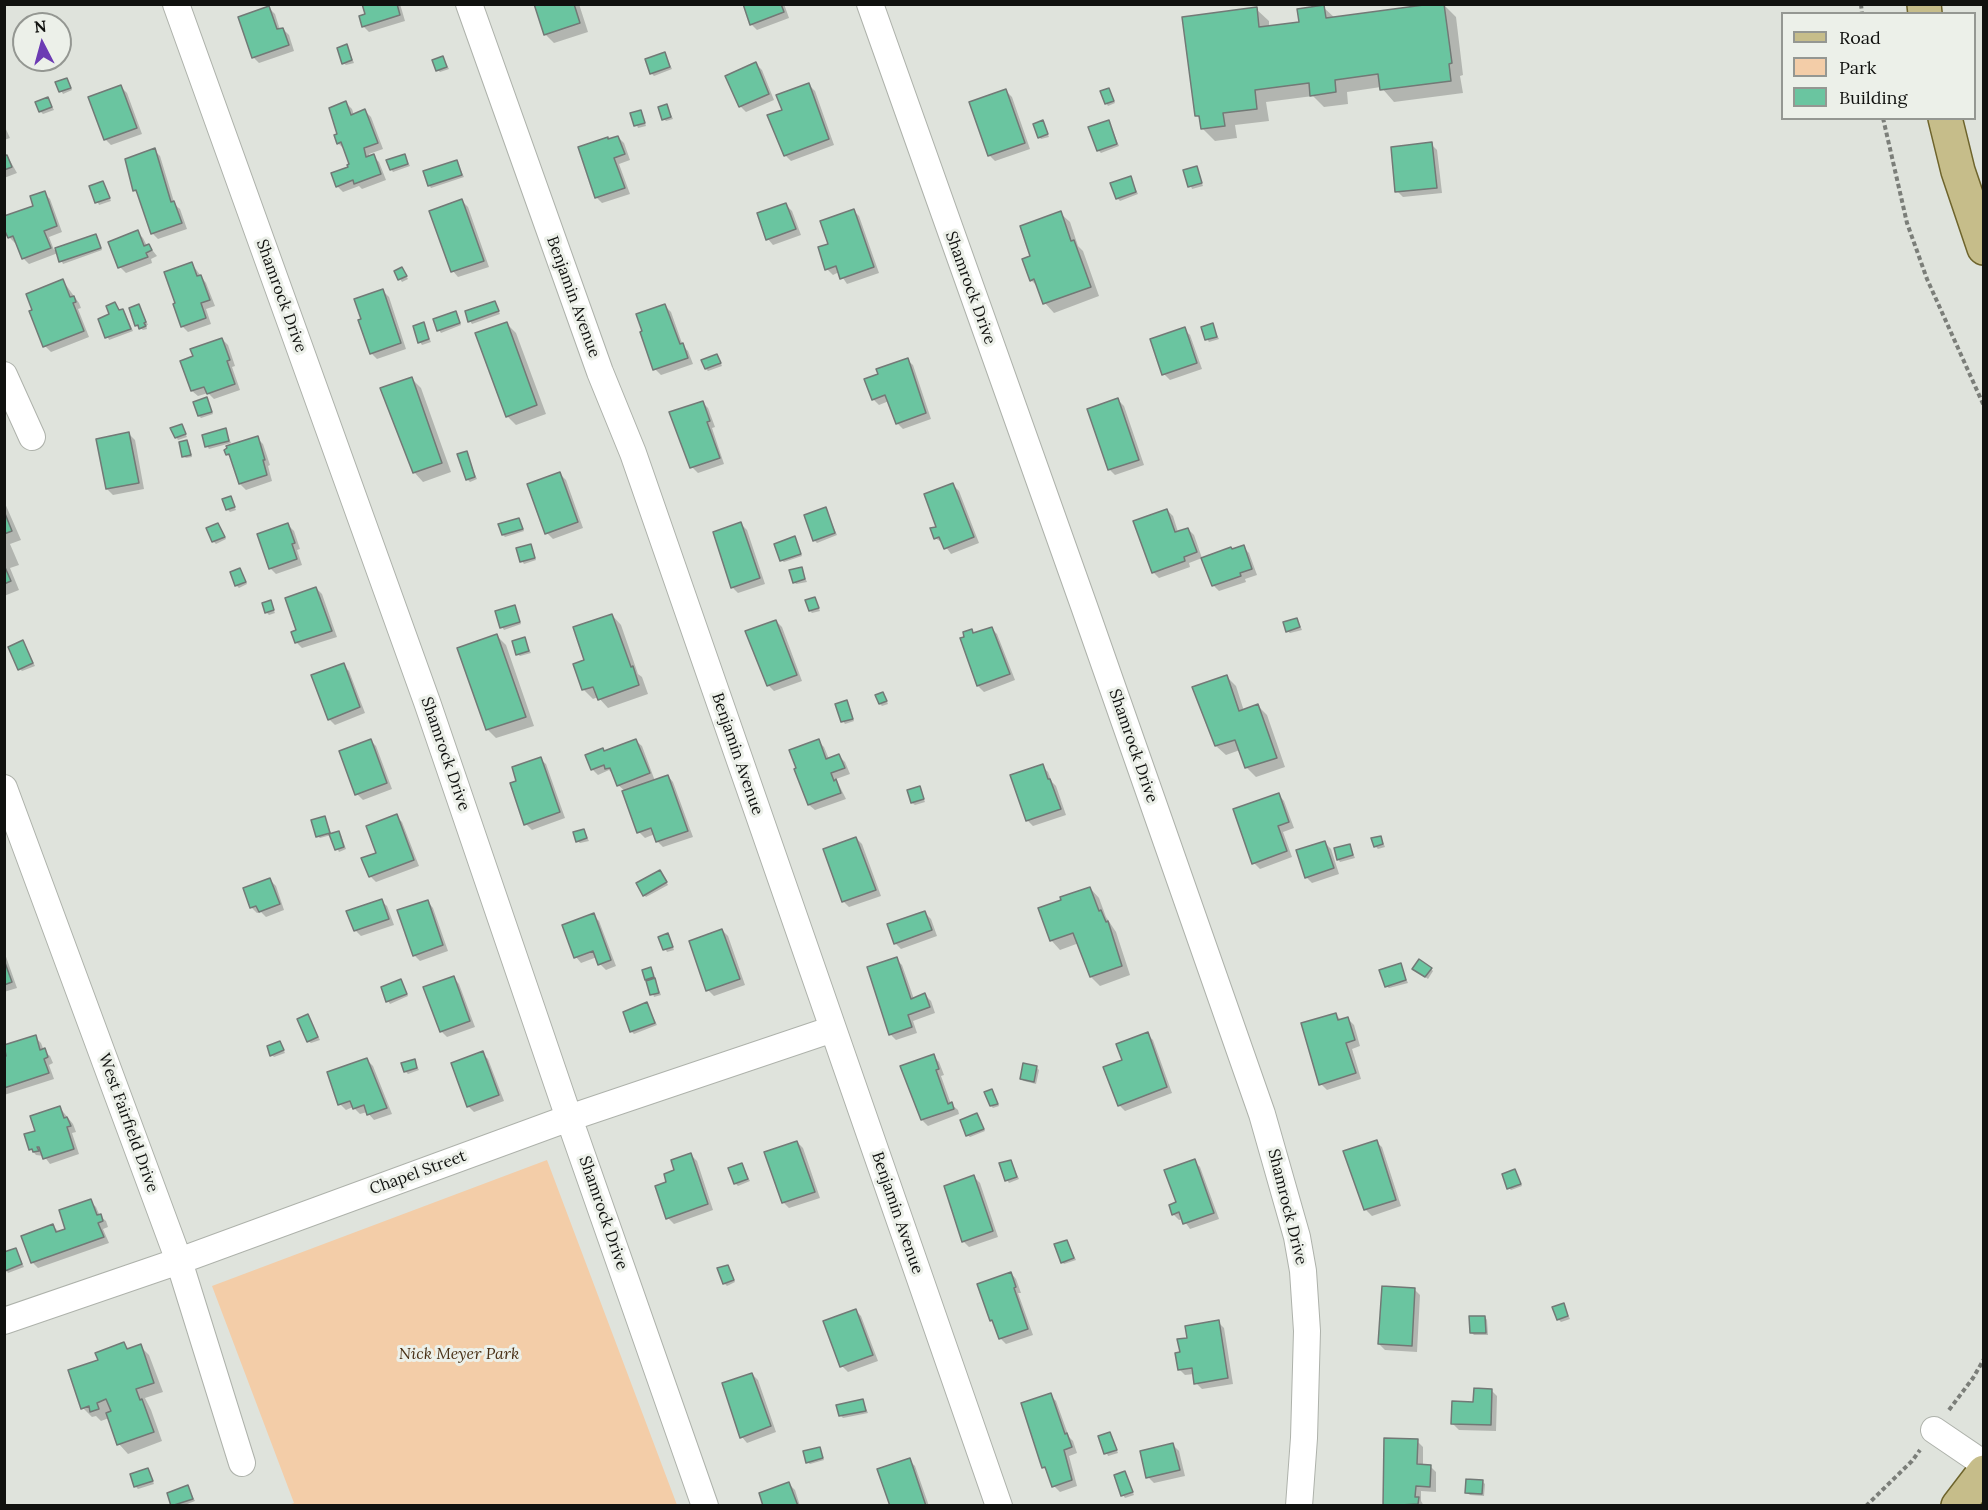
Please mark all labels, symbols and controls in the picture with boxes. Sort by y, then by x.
north arrow [12,12,72,72]
legend [1781,12,1976,120]
text: N [33,15,48,37]
text: Road [1839,26,1881,49]
text: Park [1839,56,1876,79]
text: Building [1839,86,1907,109]
street label: Shamrock Drive [941,229,999,347]
street label: Benjamin Avenue [542,234,604,360]
street label: Shamrock Drive [252,237,310,355]
street label: Shamrock Drive [1105,687,1161,805]
street label: Benjamin Avenue [707,690,767,818]
street label: Shamrock Drive [417,695,473,813]
street label: West Fairfield Drive [94,1051,162,1195]
street label: Chapel Street [367,1147,469,1199]
street label: Shamrock Drive [1263,1147,1311,1267]
street label: Benjamin Avenue [867,1149,927,1277]
street label: Shamrock Drive [575,1154,631,1272]
park label: Nick Meyer Park [399,1344,519,1364]

